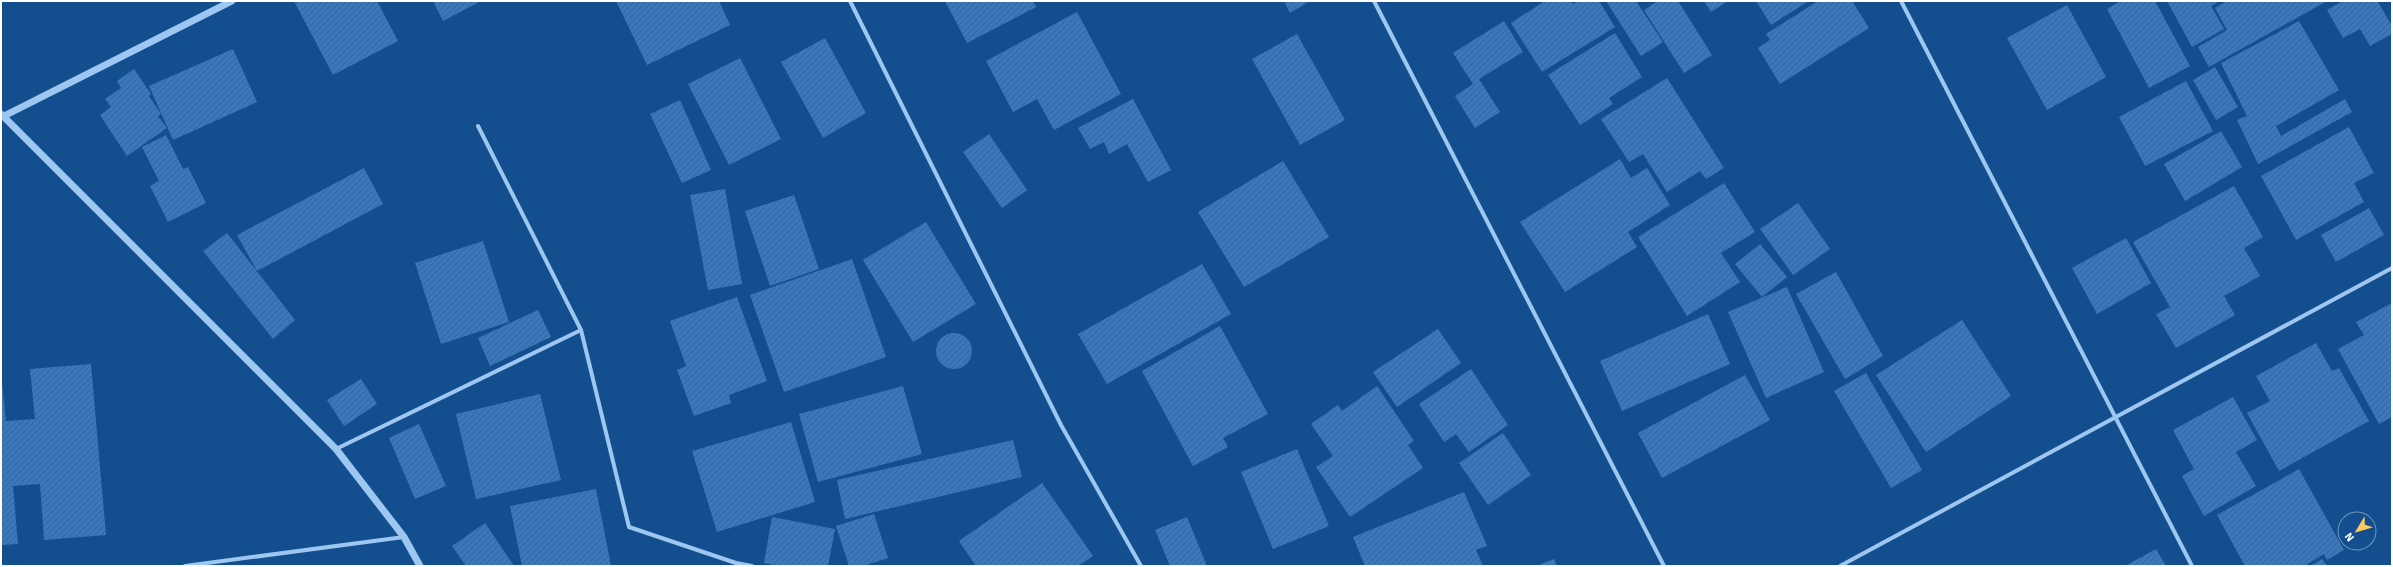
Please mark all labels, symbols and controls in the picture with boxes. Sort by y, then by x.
north arrow [2337,511,2377,551]
text: N [2342,530,2357,544]

